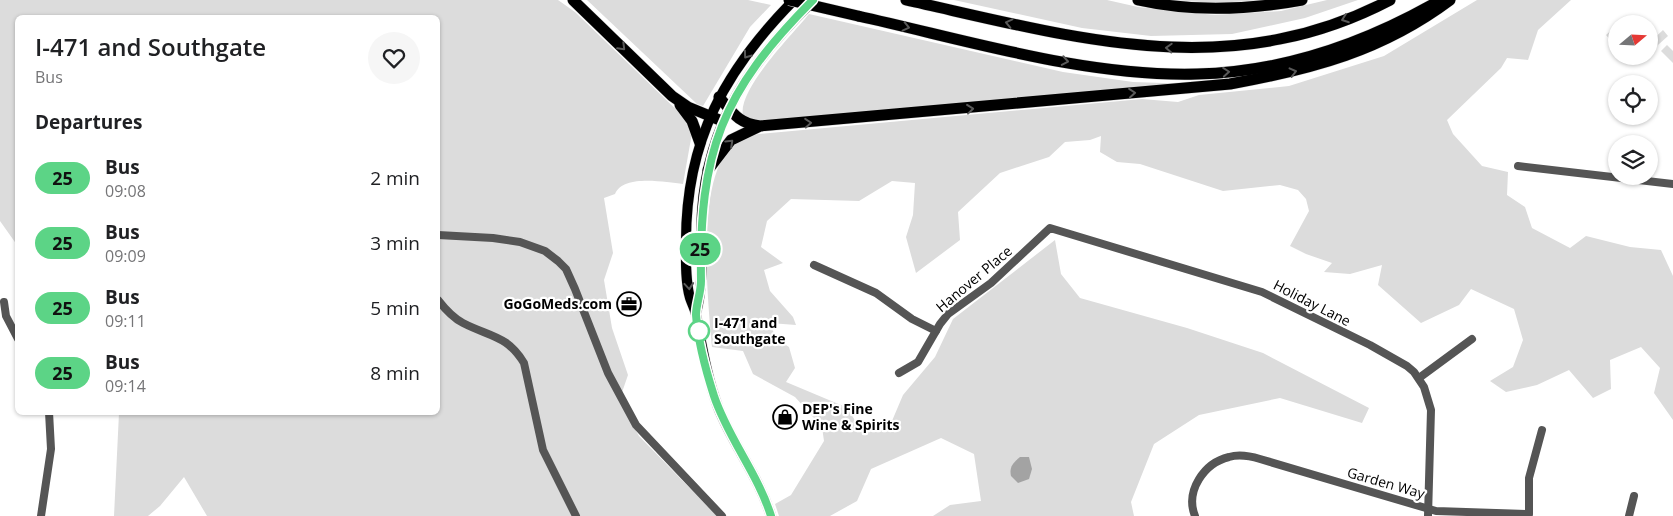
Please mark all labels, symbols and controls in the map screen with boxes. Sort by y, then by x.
one-way arrow [1342,13,1350,23]
north arrow [1608,15,1658,65]
map controls [1608,15,1658,185]
one-way arrow [1004,18,1013,29]
one-way arrow [901,21,910,32]
text: I-471 and Southgate [35,30,266,63]
button: heart [368,32,420,84]
one-way arrow [617,41,626,50]
one-way arrow [1165,43,1172,53]
one-way arrow [744,49,753,59]
one-way arrow [1060,56,1069,66]
text: Bus [35,66,63,88]
one-way arrow [1222,67,1230,78]
one-way arrow [1288,67,1297,78]
button: locate [1608,75,1658,125]
one-way arrow [1128,88,1136,99]
one-way arrow [966,104,974,115]
text: Departures [35,109,142,135]
one-way arrow [805,117,813,128]
button: layers [1608,135,1658,185]
one-way arrow [724,140,733,149]
text: Bus [105,154,140,180]
text: 2 min [370,165,420,191]
text: 25 [52,166,73,190]
text: 09:08 [105,180,146,202]
text: Bus [105,219,140,245]
text: 3 min [370,230,420,256]
text: 25 [52,231,73,255]
line badge: 25 [678,233,722,265]
text: 25 [690,237,710,261]
street label: Hanover Place [932,241,1016,316]
text: 09:09 [105,245,146,267]
street label: Holiday Lane [1270,275,1354,330]
one-way arrow [683,282,694,290]
text: Bus [105,284,140,310]
office icon: GoGoMeds.com [616,291,642,317]
place label: GoGoMeds.com [503,294,612,313]
text: 5 min [370,295,420,321]
text: 25 [52,296,73,320]
text: 09:11 [105,310,146,332]
place label: I-471 and Southgate [714,313,786,348]
marker: I-471 and Southgate [688,320,710,342]
text: Bus [105,349,140,375]
text: 8 min [370,360,420,386]
text: 25 [52,361,73,385]
text: 09:14 [105,375,146,397]
place label: DEP's Fine Wine & Spirits [802,399,900,434]
shop icon: DEP's Fine Wine & Spirits [772,404,798,430]
street label: Garden Way [1345,462,1428,503]

